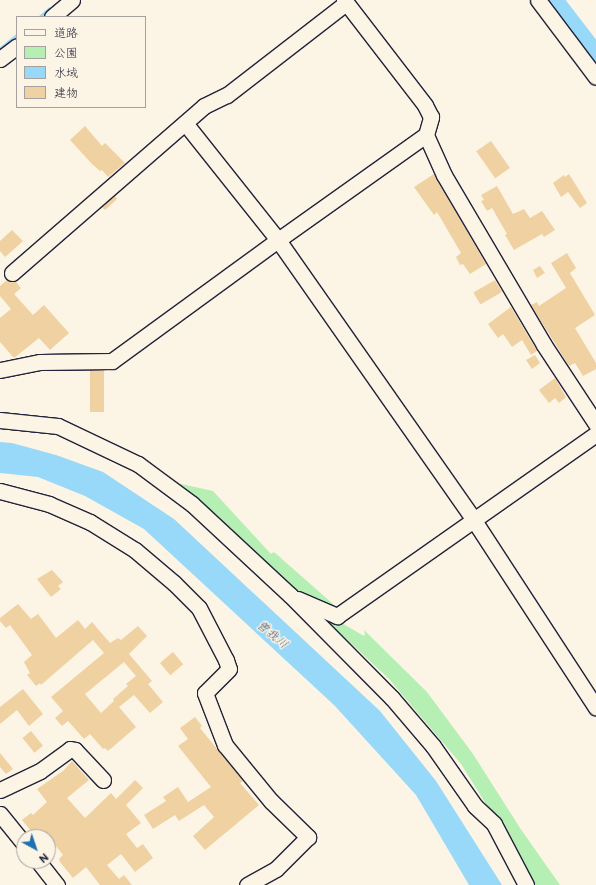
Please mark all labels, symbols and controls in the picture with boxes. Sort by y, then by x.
legend [16,16,146,108]
text: 道路 [54,26,78,41]
text: 公園 [54,46,78,61]
text: 水域 [54,66,78,81]
text: 建物 [54,86,78,101]
water label: 曽我川 [254,618,290,652]
north arrow [16,829,56,869]
text: N [36,850,51,865]

